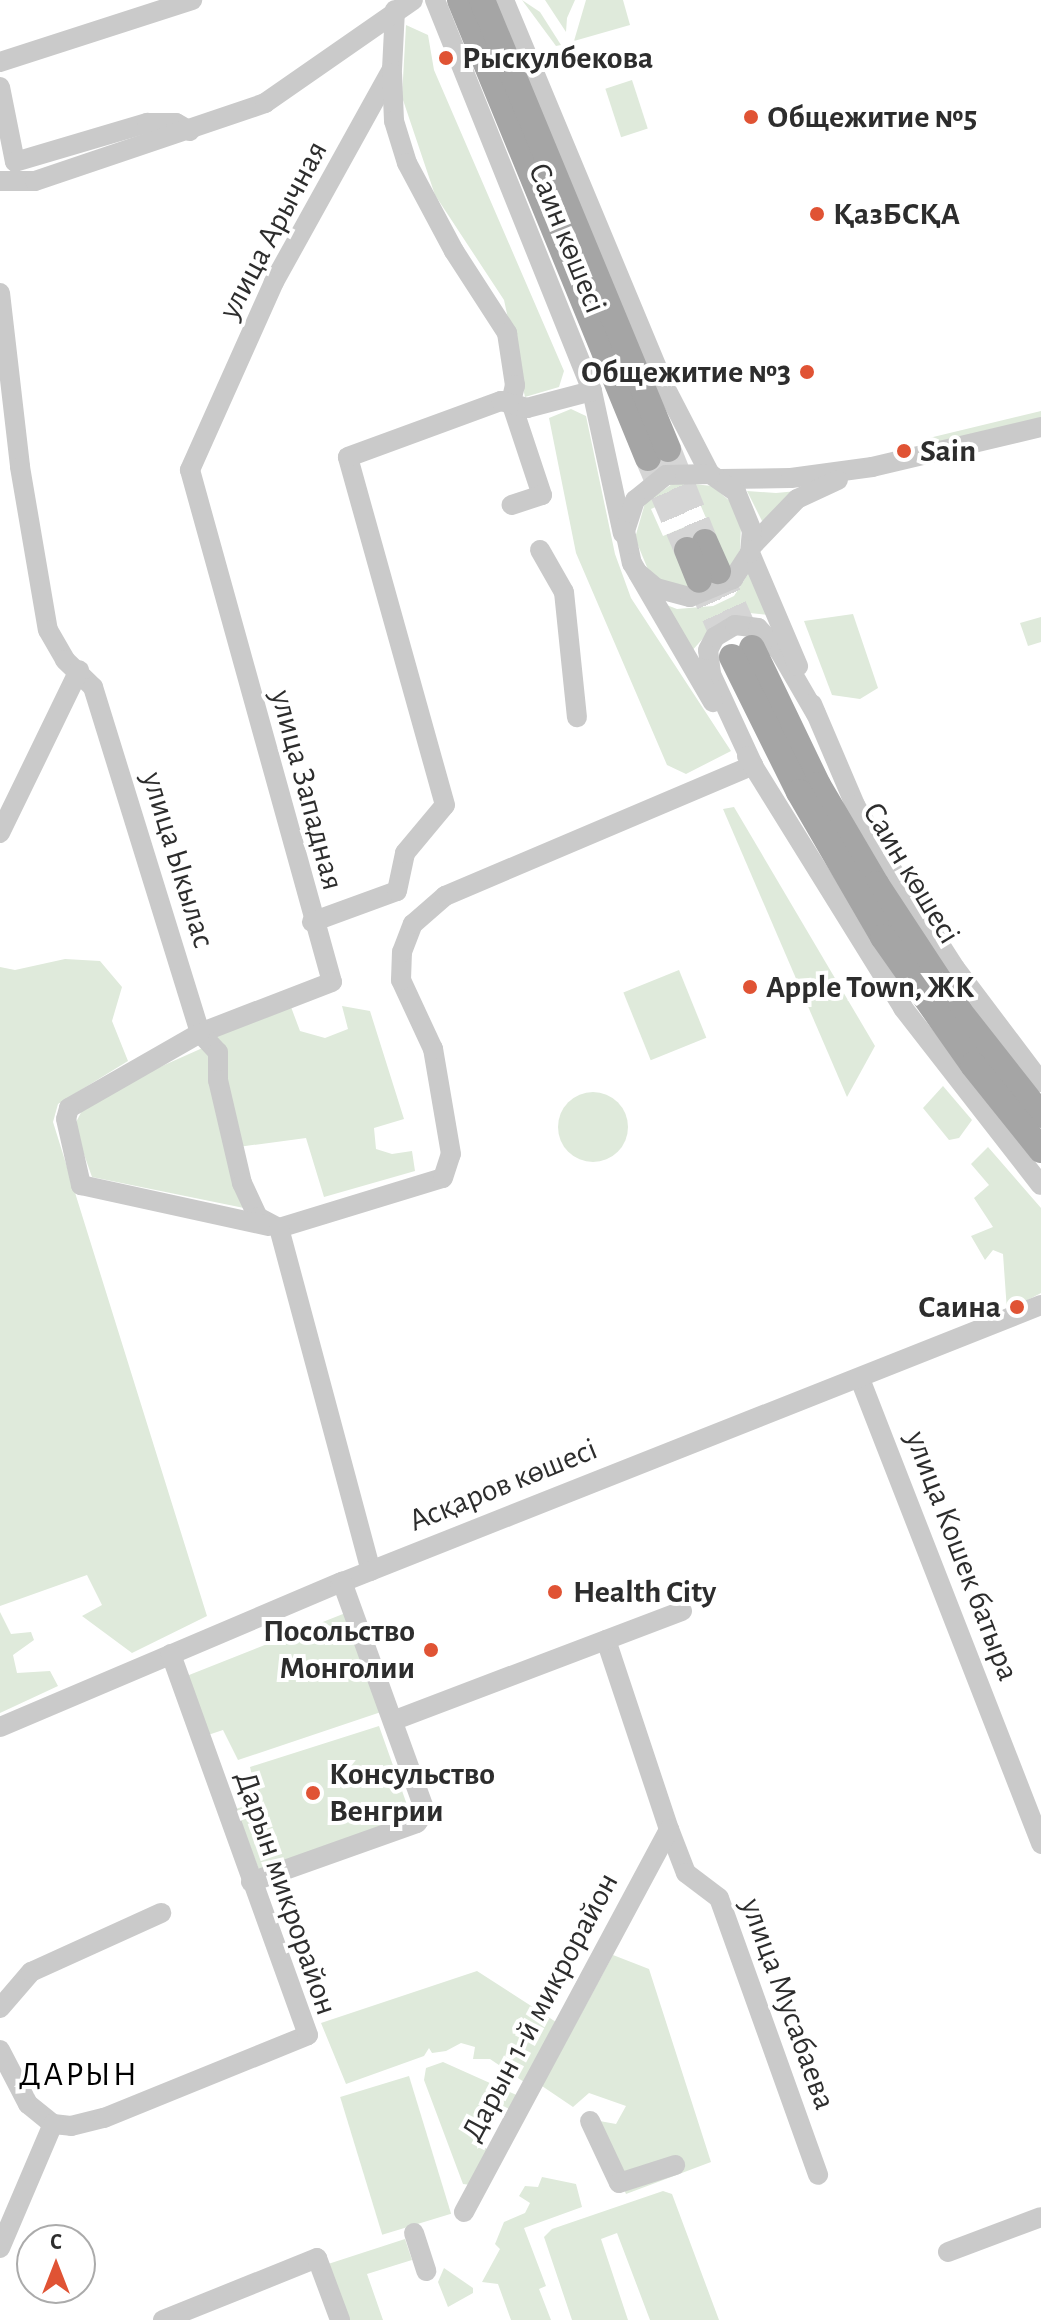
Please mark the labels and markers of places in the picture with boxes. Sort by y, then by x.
place label: Рыскулбекова [462,39,653,77]
marker: Рыскулбекова [437,49,455,67]
place label: Общежитие №5 [767,98,977,136]
marker: Общежитие №5 [742,108,760,126]
place label: ҚазБСҚА [833,195,960,233]
marker: ҚазБСҚА [808,205,826,223]
place label: Общежитие №3 [581,353,791,391]
marker: Общежитие №3 [798,363,816,381]
place label: Sain [920,432,976,470]
marker: Sain [895,442,913,460]
place label: Apple Town, ЖК [766,968,975,1006]
marker: Apple Town, ЖК [741,978,759,996]
place label: Саина [918,1288,1001,1326]
marker: Саина [1008,1298,1026,1316]
place label: Health City [573,1573,716,1611]
marker: Health City [544,1581,566,1603]
place label: Посольство Монголии [263,1613,415,1688]
marker: Посольство Монголии [422,1641,440,1659]
place label: Консульство Венгрии [329,1756,495,1831]
marker: Консульство Венгрии [304,1784,322,1802]

